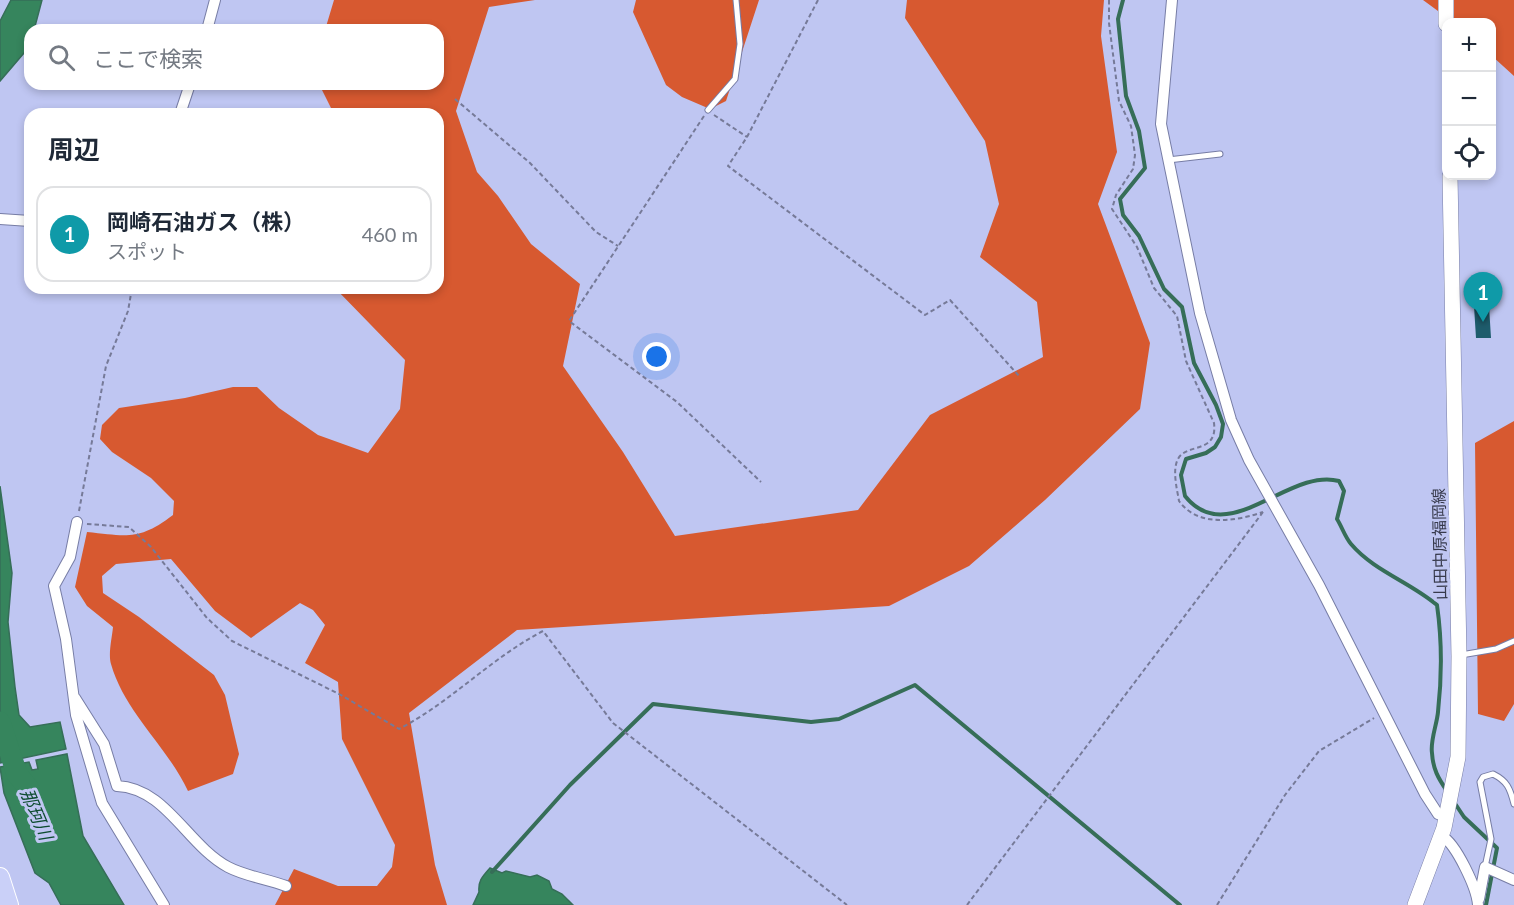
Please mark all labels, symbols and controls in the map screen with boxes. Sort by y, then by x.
map controls [1442,18,1496,180]
button: + [1442,18,1496,72]
search box [24,24,444,90]
icon: search [45,41,78,74]
text: ここで検索 [93,45,203,72]
button: − [1442,72,1496,126]
button: locate [1442,126,1496,180]
text: 周辺 [48,133,100,165]
text: 岡崎石油ガス（株） [107,208,305,235]
text: 1 [64,222,75,246]
text: 460 m [362,222,418,246]
text: スポット [107,239,187,263]
pin: 1 [1464,272,1502,322]
your location [642,342,671,371]
street label: 山田中原福岡線 [1429,488,1449,600]
water label: 那珂川 [16,785,58,845]

